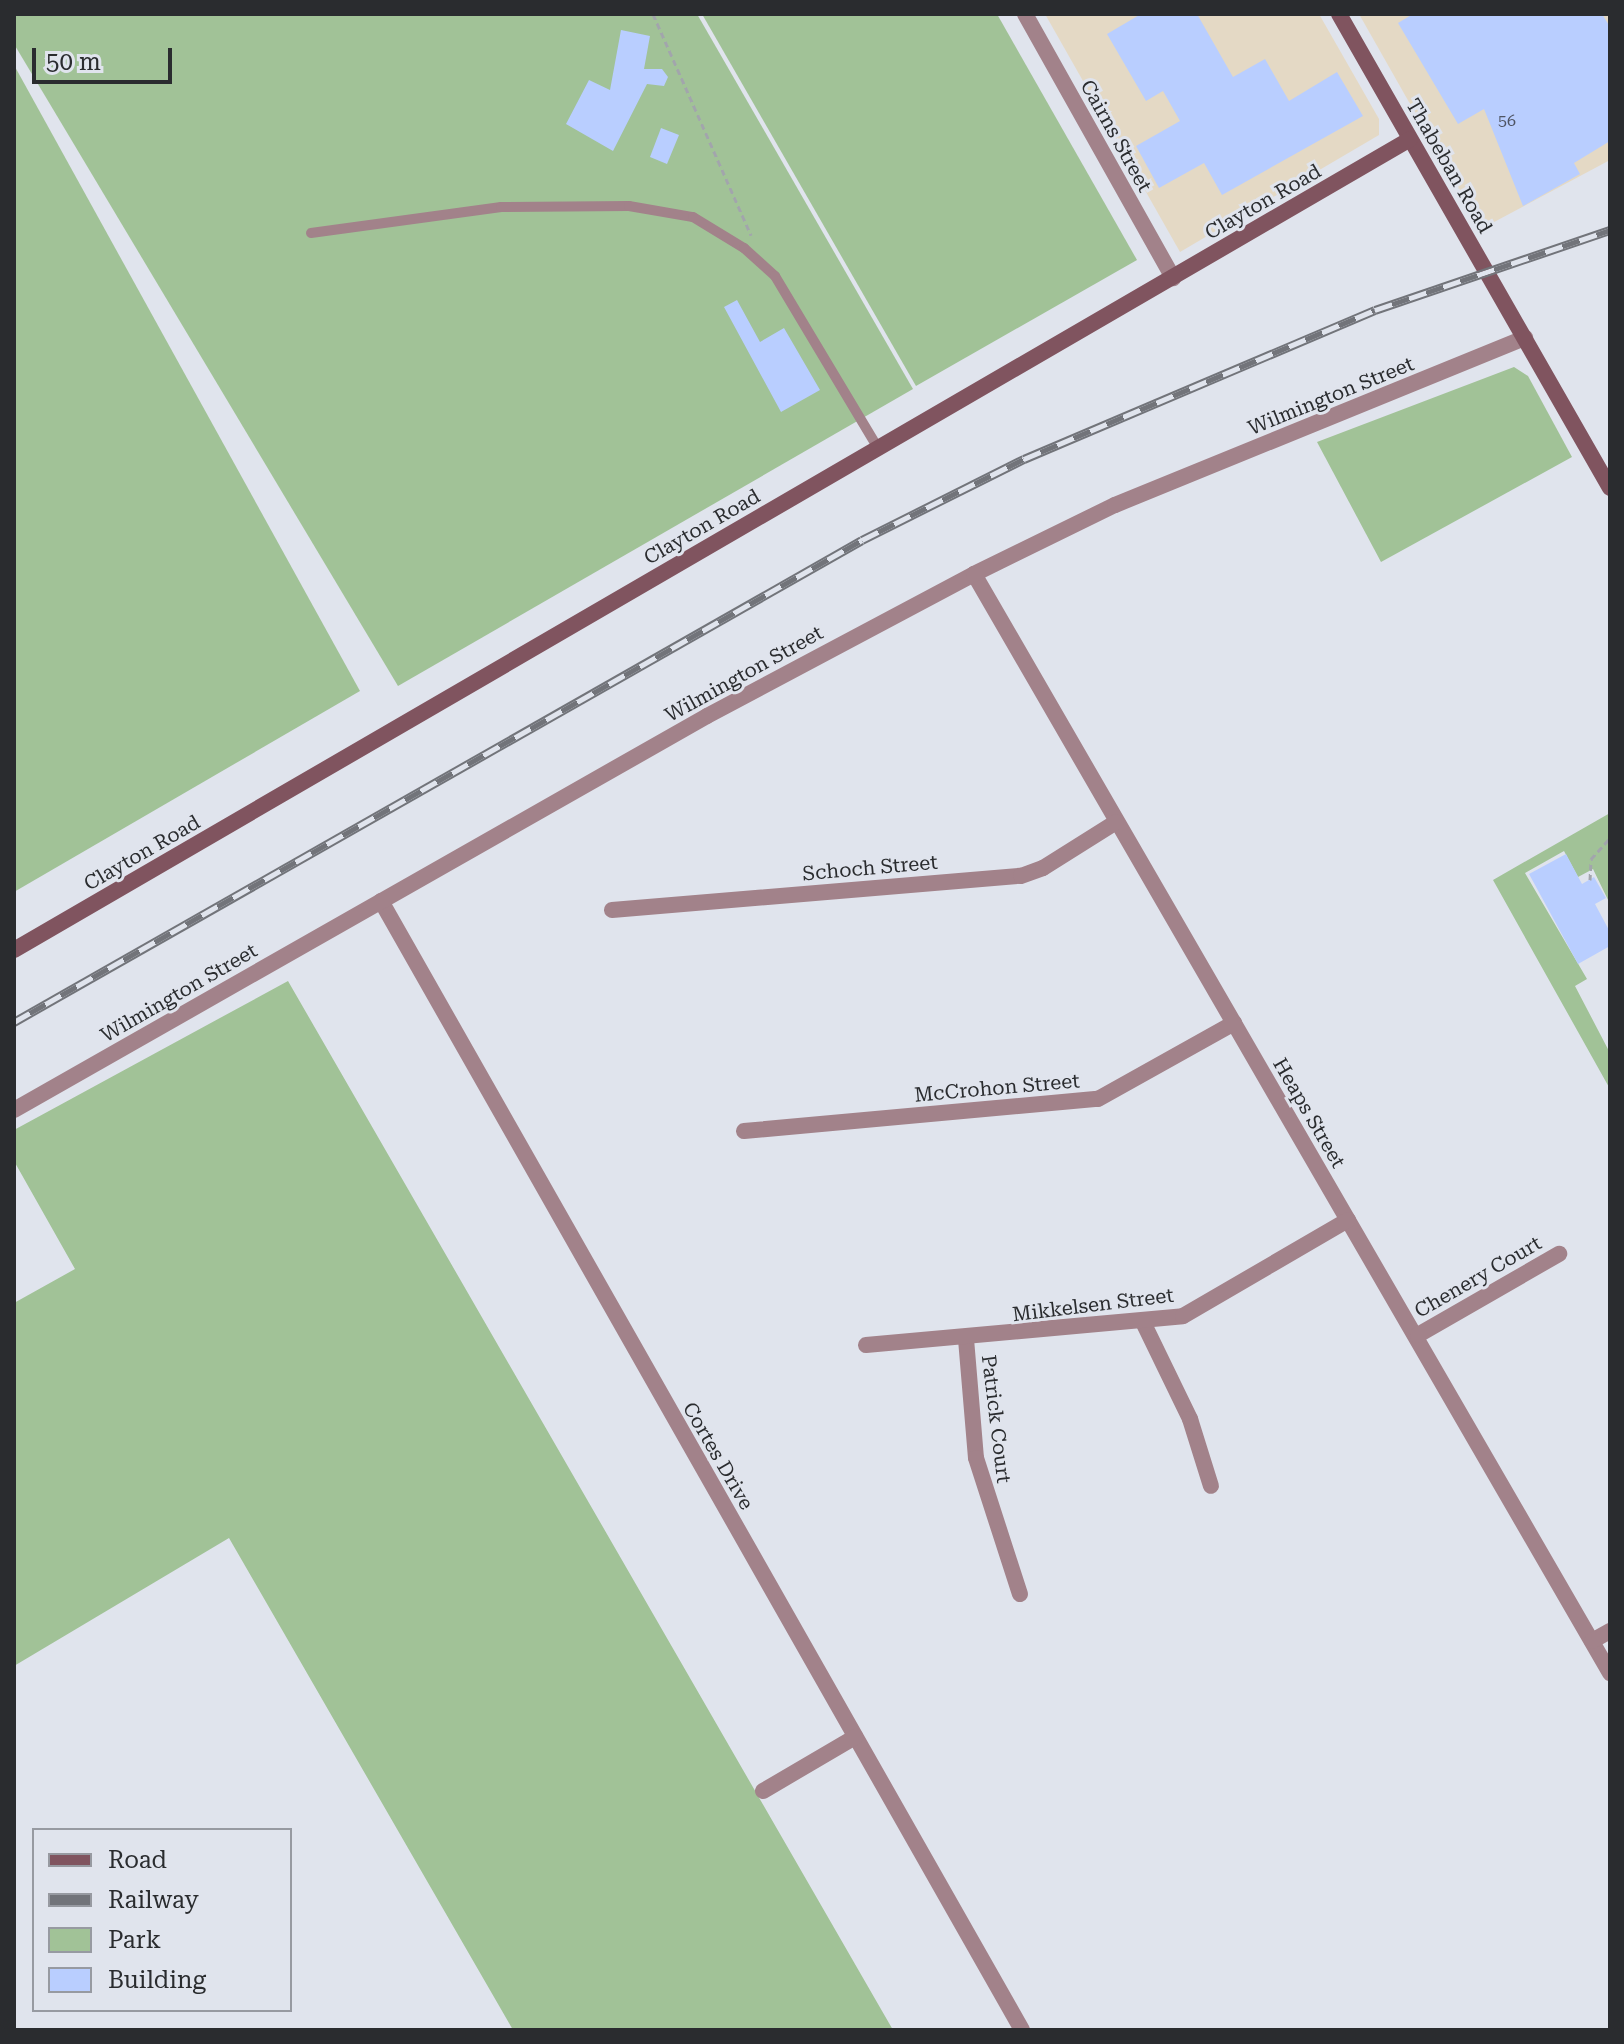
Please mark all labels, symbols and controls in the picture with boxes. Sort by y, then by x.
scale bar [36,32,176,82]
text: 50 m [46,48,101,76]
street label: Cairns Street [1075,76,1157,196]
street label: Thabeban Road [1401,94,1497,238]
house number: 56 [1498,111,1516,131]
street label: Clayton Road [1201,159,1325,245]
street label: Wilmington Street [1245,352,1417,440]
street label: Clayton Road [640,484,764,570]
street label: Wilmington Street [661,621,827,727]
street label: Clayton Road [80,810,204,896]
street label: Schoch Street [801,850,939,886]
street label: Wilmington Street [96,938,262,1048]
street label: Heaps Street [1268,1054,1350,1172]
street label: McCrohon Street [913,1069,1081,1107]
street label: Chenery Court [1410,1231,1546,1323]
street label: Mikkelsen Street [1011,1283,1175,1327]
street label: Patrick Court [976,1353,1016,1485]
street label: Cortes Drive [678,1398,758,1514]
legend [32,1828,292,2012]
text: Road [108,1846,167,1874]
text: Railway [108,1886,199,1914]
text: Park [108,1926,161,1954]
text: Building [108,1966,206,1994]

